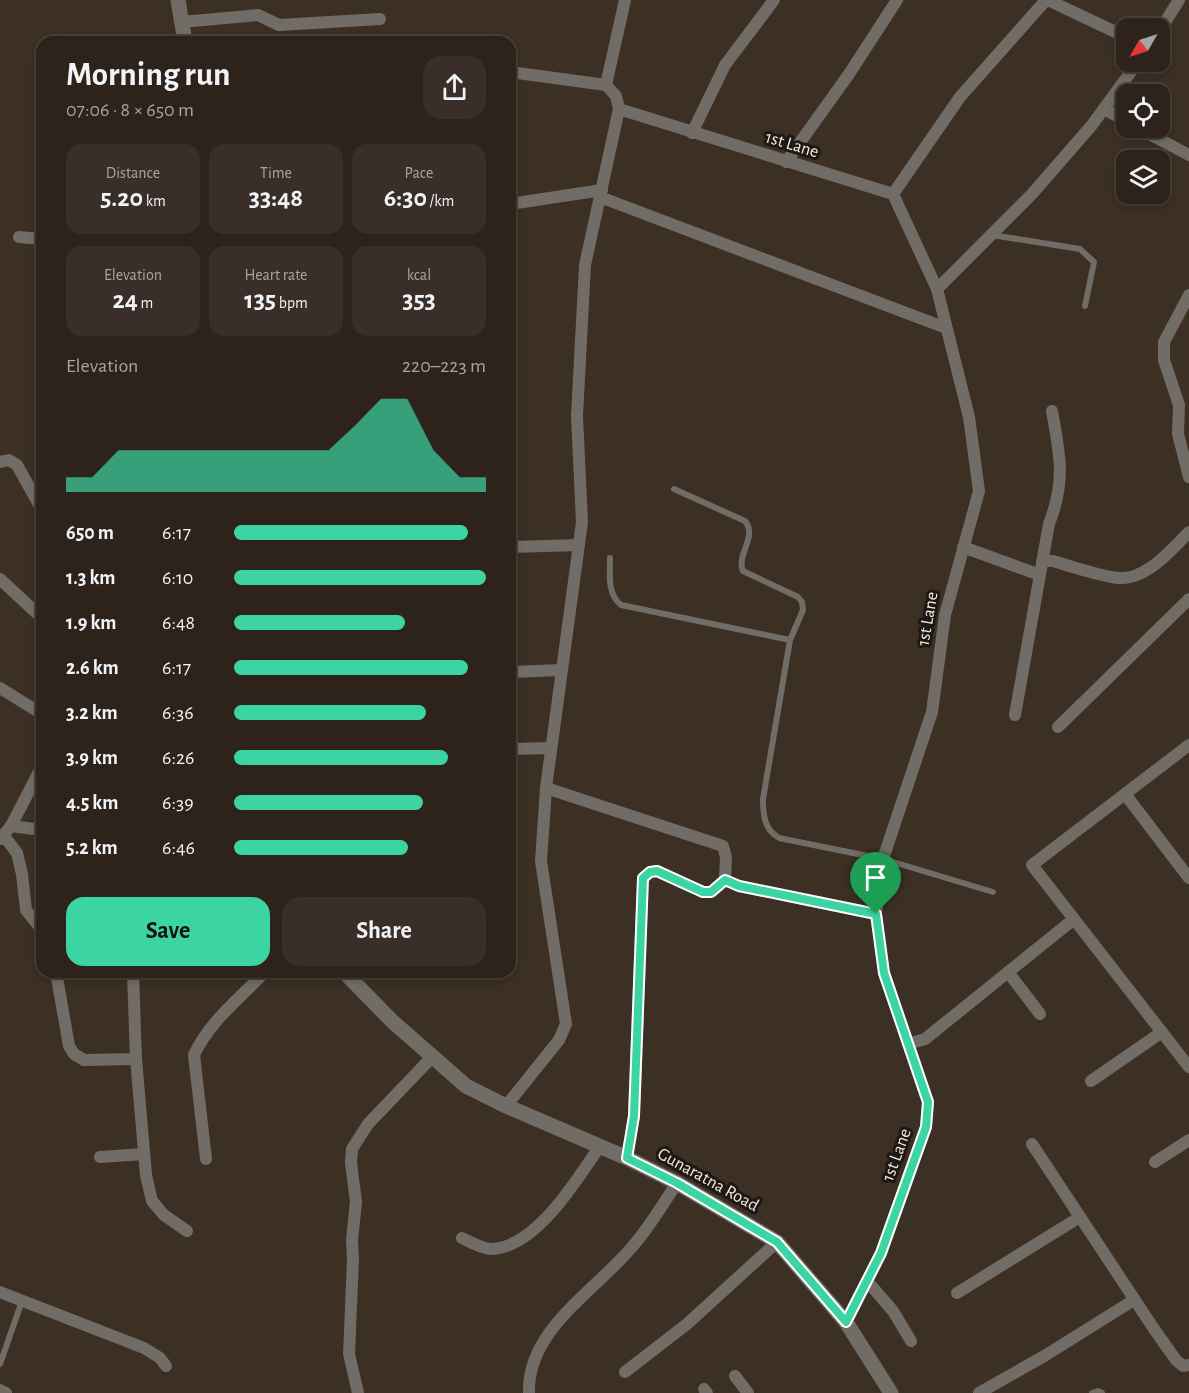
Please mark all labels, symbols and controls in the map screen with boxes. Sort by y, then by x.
north arrow [1116,18,1170,72]
map controls [1116,18,1170,204]
button: share [423,56,486,119]
text: Morning run [66,59,230,92]
button: locate [1116,84,1170,138]
text: 07:06 · 8 × 650 m [66,100,194,120]
street label: 1st Lane [763,128,821,162]
button: layers [1116,150,1170,204]
text: Distance [106,165,160,181]
text: Time [260,165,292,181]
text: Pace [405,165,433,181]
text: 5.20 [100,185,143,211]
text: 33:48 [249,185,303,211]
text: 6:30 [384,185,427,211]
text: km [143,193,166,209]
text: /km [427,193,454,209]
text: Elevation [104,267,162,283]
text: Heart rate [245,267,307,283]
text: kcal [407,267,431,283]
text: 24 [113,287,138,313]
text: 135 [244,287,276,313]
text: 353 [402,287,436,313]
text: m [138,295,153,311]
text: bpm [276,295,308,311]
text: Elevation [66,356,138,376]
text: 220–223 m [402,356,486,376]
text: 650 m [66,523,114,543]
text: 6:17 [162,523,191,543]
text: 1.3 km [66,568,115,588]
text: 6:10 [162,568,193,588]
street label: 1st Lane [914,590,942,648]
text: 1.9 km [66,613,117,633]
text: 6:48 [162,613,195,633]
text: 2.6 km [66,658,119,678]
text: 6:17 [162,658,191,678]
text: 3.2 km [66,703,118,723]
text: 6:36 [162,703,194,723]
text: 3.9 km [66,748,118,768]
text: 6:26 [162,748,194,768]
text: 4.5 km [66,793,118,813]
text: 6:39 [162,793,194,813]
text: 5.2 km [66,838,118,858]
text: 6:46 [162,838,195,858]
pin [850,852,901,914]
icon: arrive [859,861,892,894]
button: Save [66,897,270,966]
button: Share [282,897,486,966]
street label: 1st Lane [879,1126,915,1184]
street label: Gunaratna Road [654,1145,762,1215]

